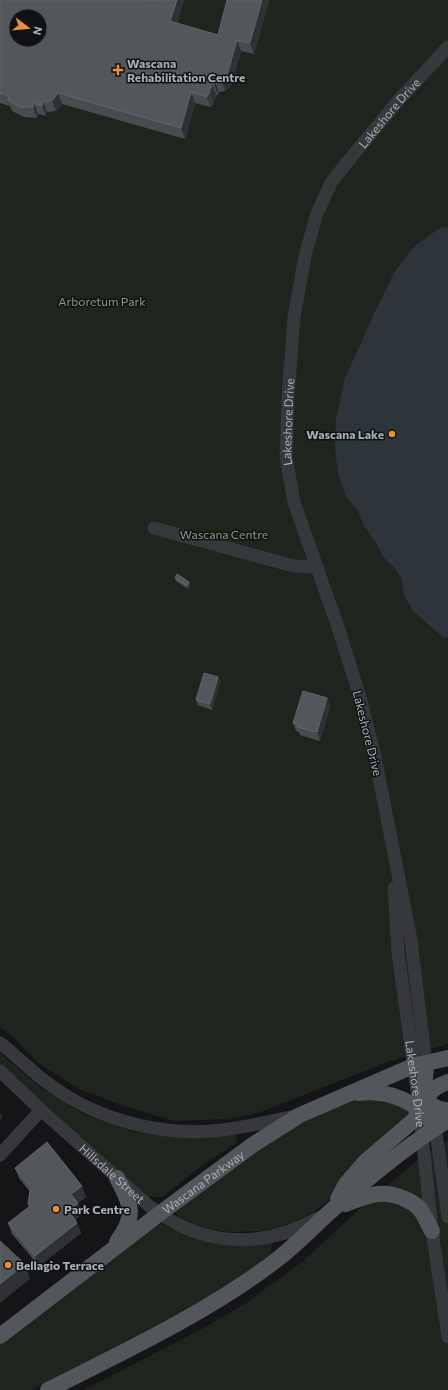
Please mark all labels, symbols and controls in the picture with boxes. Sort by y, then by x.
north arrow [8,8,48,48]
text: N [31,25,45,37]
place label: Wascana Rehabilitation Centre [127,56,245,84]
marker: Wascana Rehabilitation Centre [112,64,124,76]
street label: Lakeshore Drive [355,75,423,151]
park label: Arboretum Park [58,294,146,308]
street label: Lakeshore Drive [279,378,296,467]
place label: Wascana Lake [306,427,384,441]
marker: Wascana Lake [387,429,397,439]
park label: Wascana Centre [180,527,268,541]
street label: Lakeshore Drive [351,689,385,777]
street label: Lakeshore Drive [403,1039,428,1128]
street label: Hillsdale Street [77,1141,148,1206]
street label: Wascana Parkway [159,1147,247,1216]
place label: Park Centre [64,1202,130,1216]
marker: Park Centre [51,1204,61,1214]
place label: Bellagio Terrace [16,1258,104,1272]
marker: Bellagio Terrace [3,1260,13,1270]

